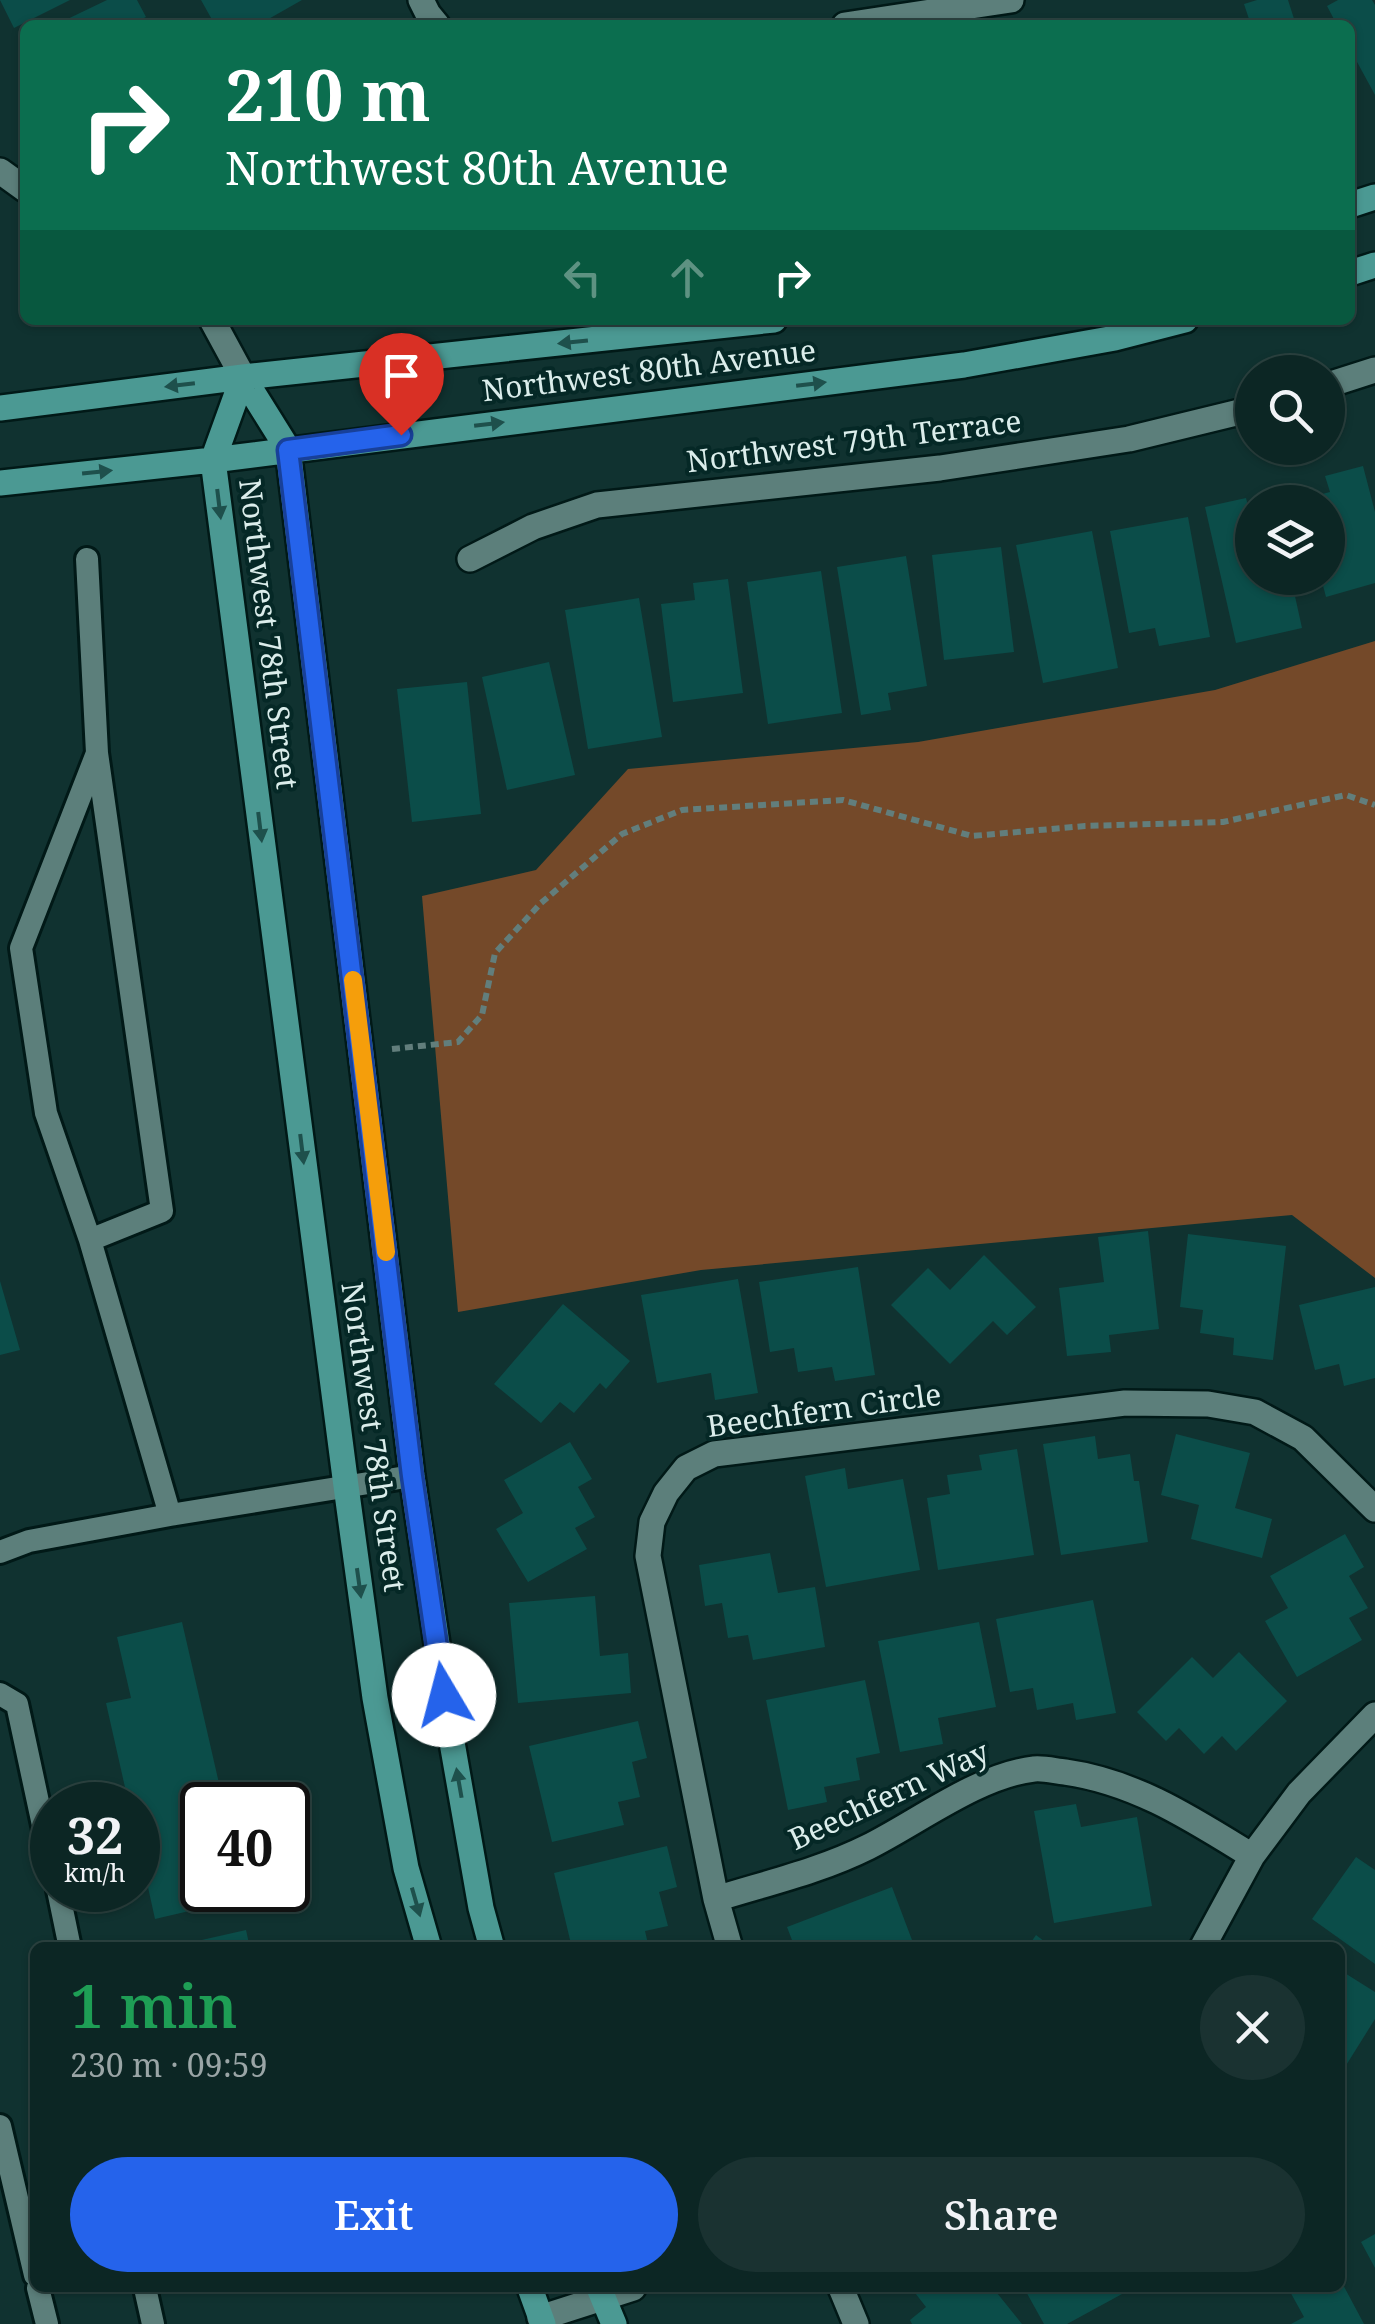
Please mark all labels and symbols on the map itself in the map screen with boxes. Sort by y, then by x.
street label: Northwest 80th Avenue [480,329,818,410]
pin [359,333,444,436]
one-way arrow [556,334,588,350]
one-way arrow [796,376,828,392]
one-way arrow [164,378,195,394]
street label: Northwest 79th Terrace [684,400,1024,481]
one-way arrow [474,416,505,432]
one-way arrow [81,464,113,480]
street label: Northwest 78th Street [230,476,309,791]
one-way arrow [211,489,227,521]
one-way arrow [252,811,268,843]
one-way arrow [294,1134,310,1165]
street label: Northwest 78th Street [332,1279,417,1594]
street label: Beechfern Circle [704,1373,944,1446]
one-way arrow [352,1567,368,1599]
position arrow [392,1643,496,1747]
street label: Beechfern Way [782,1730,995,1859]
one-way arrow [451,1767,466,1799]
speed limit sign: 40 [180,1782,310,1912]
one-way arrow [409,1888,424,1918]

